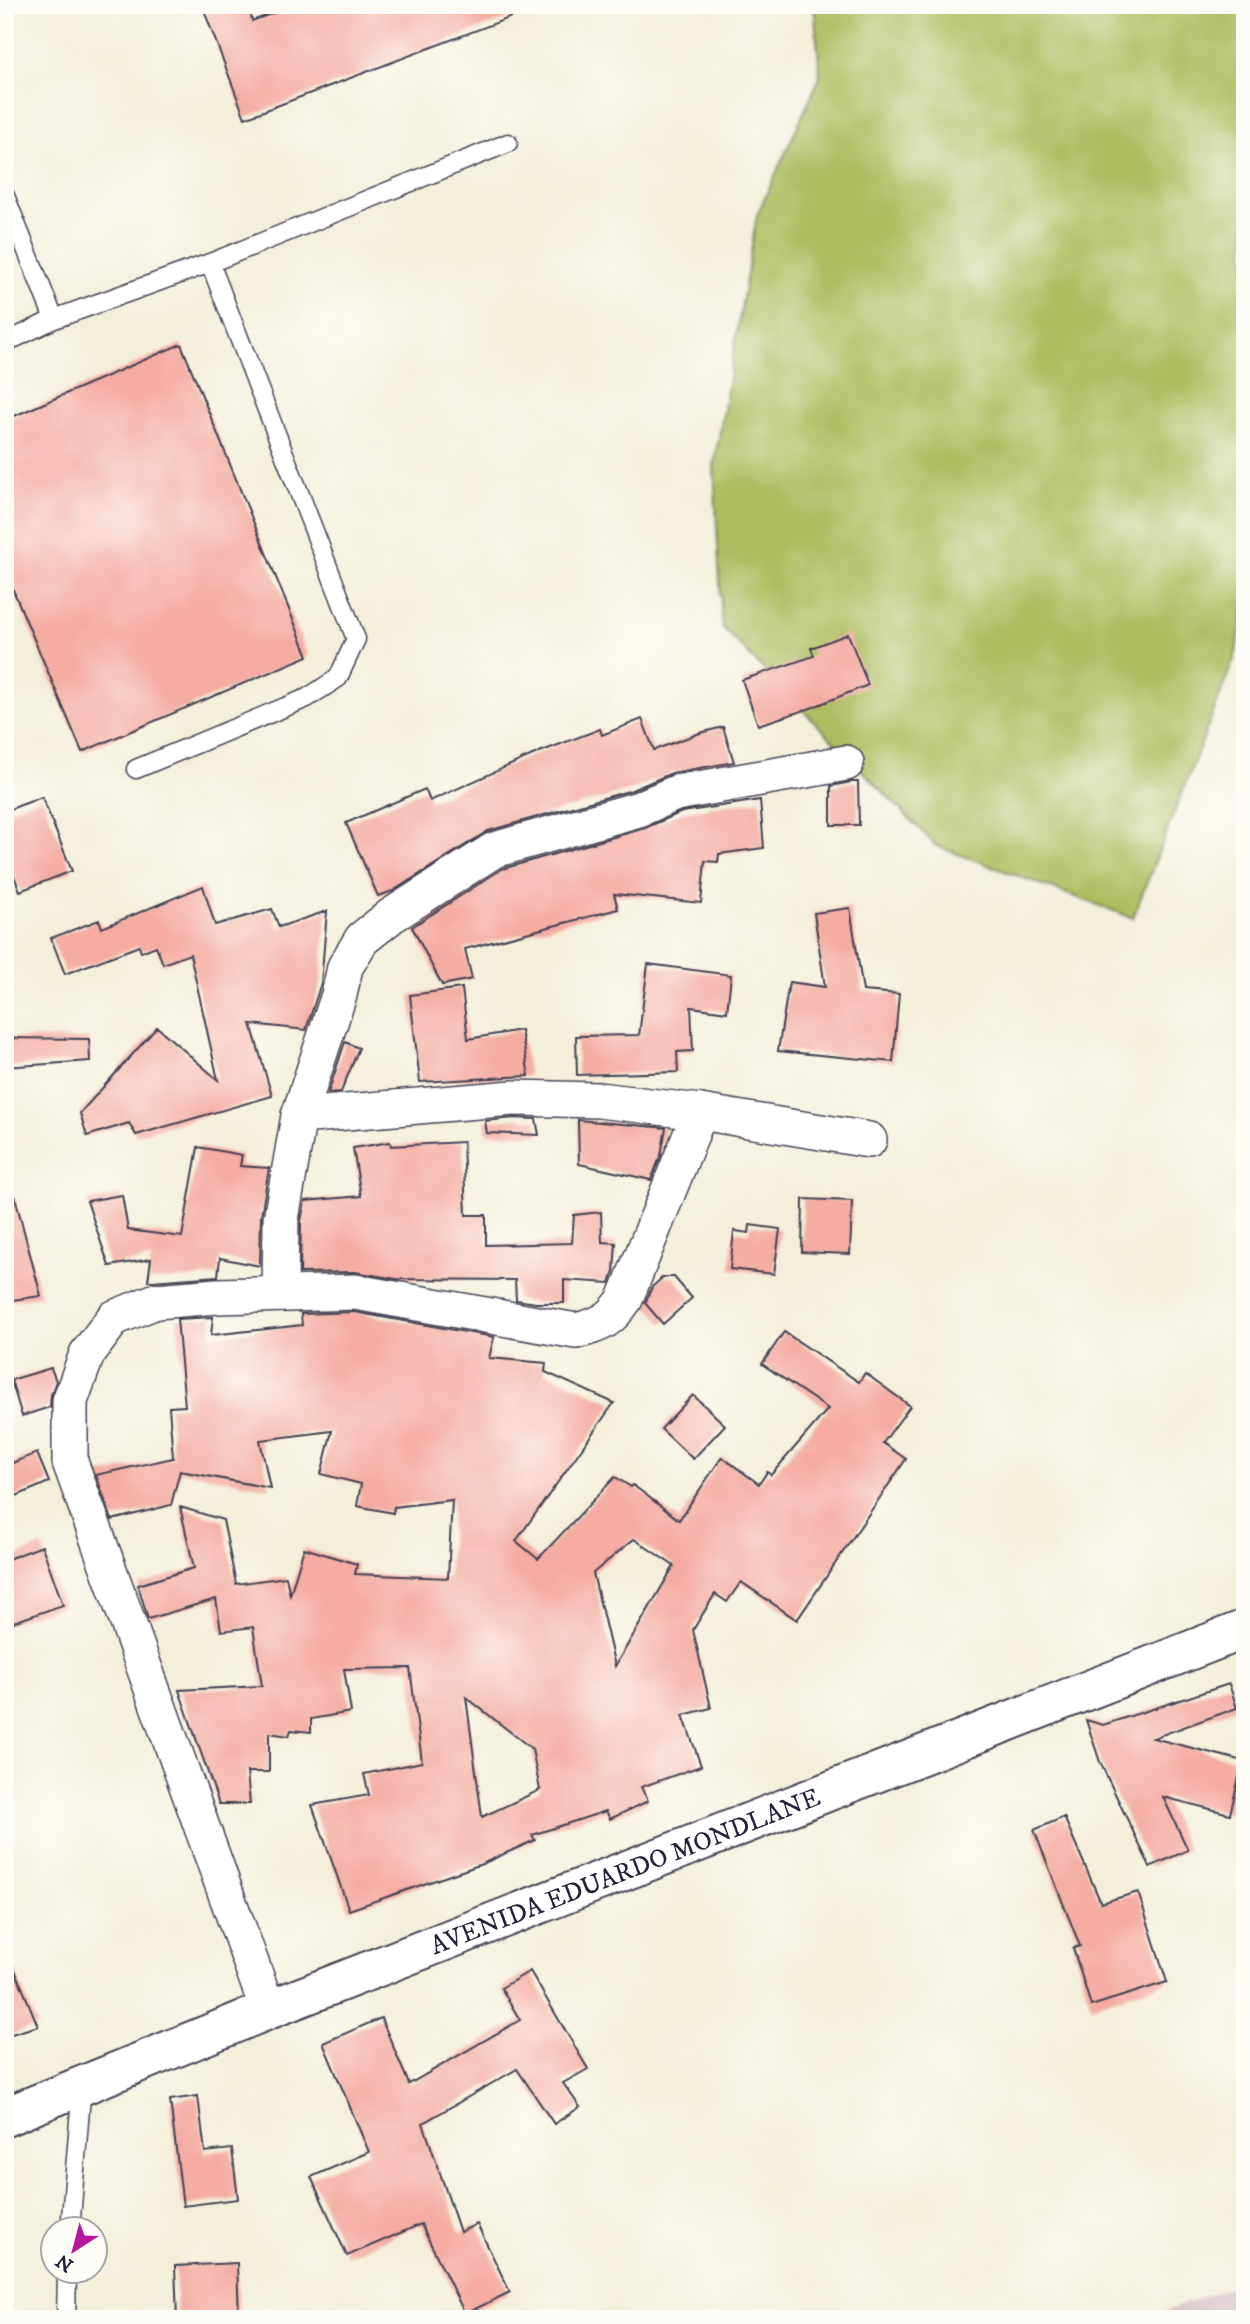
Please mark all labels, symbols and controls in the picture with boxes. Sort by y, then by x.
street label: AVENIDA EDUARDO MONDLANE [426,1781,825,1963]
north arrow [38,2216,108,2286]
text: N [51,2248,78,2276]

